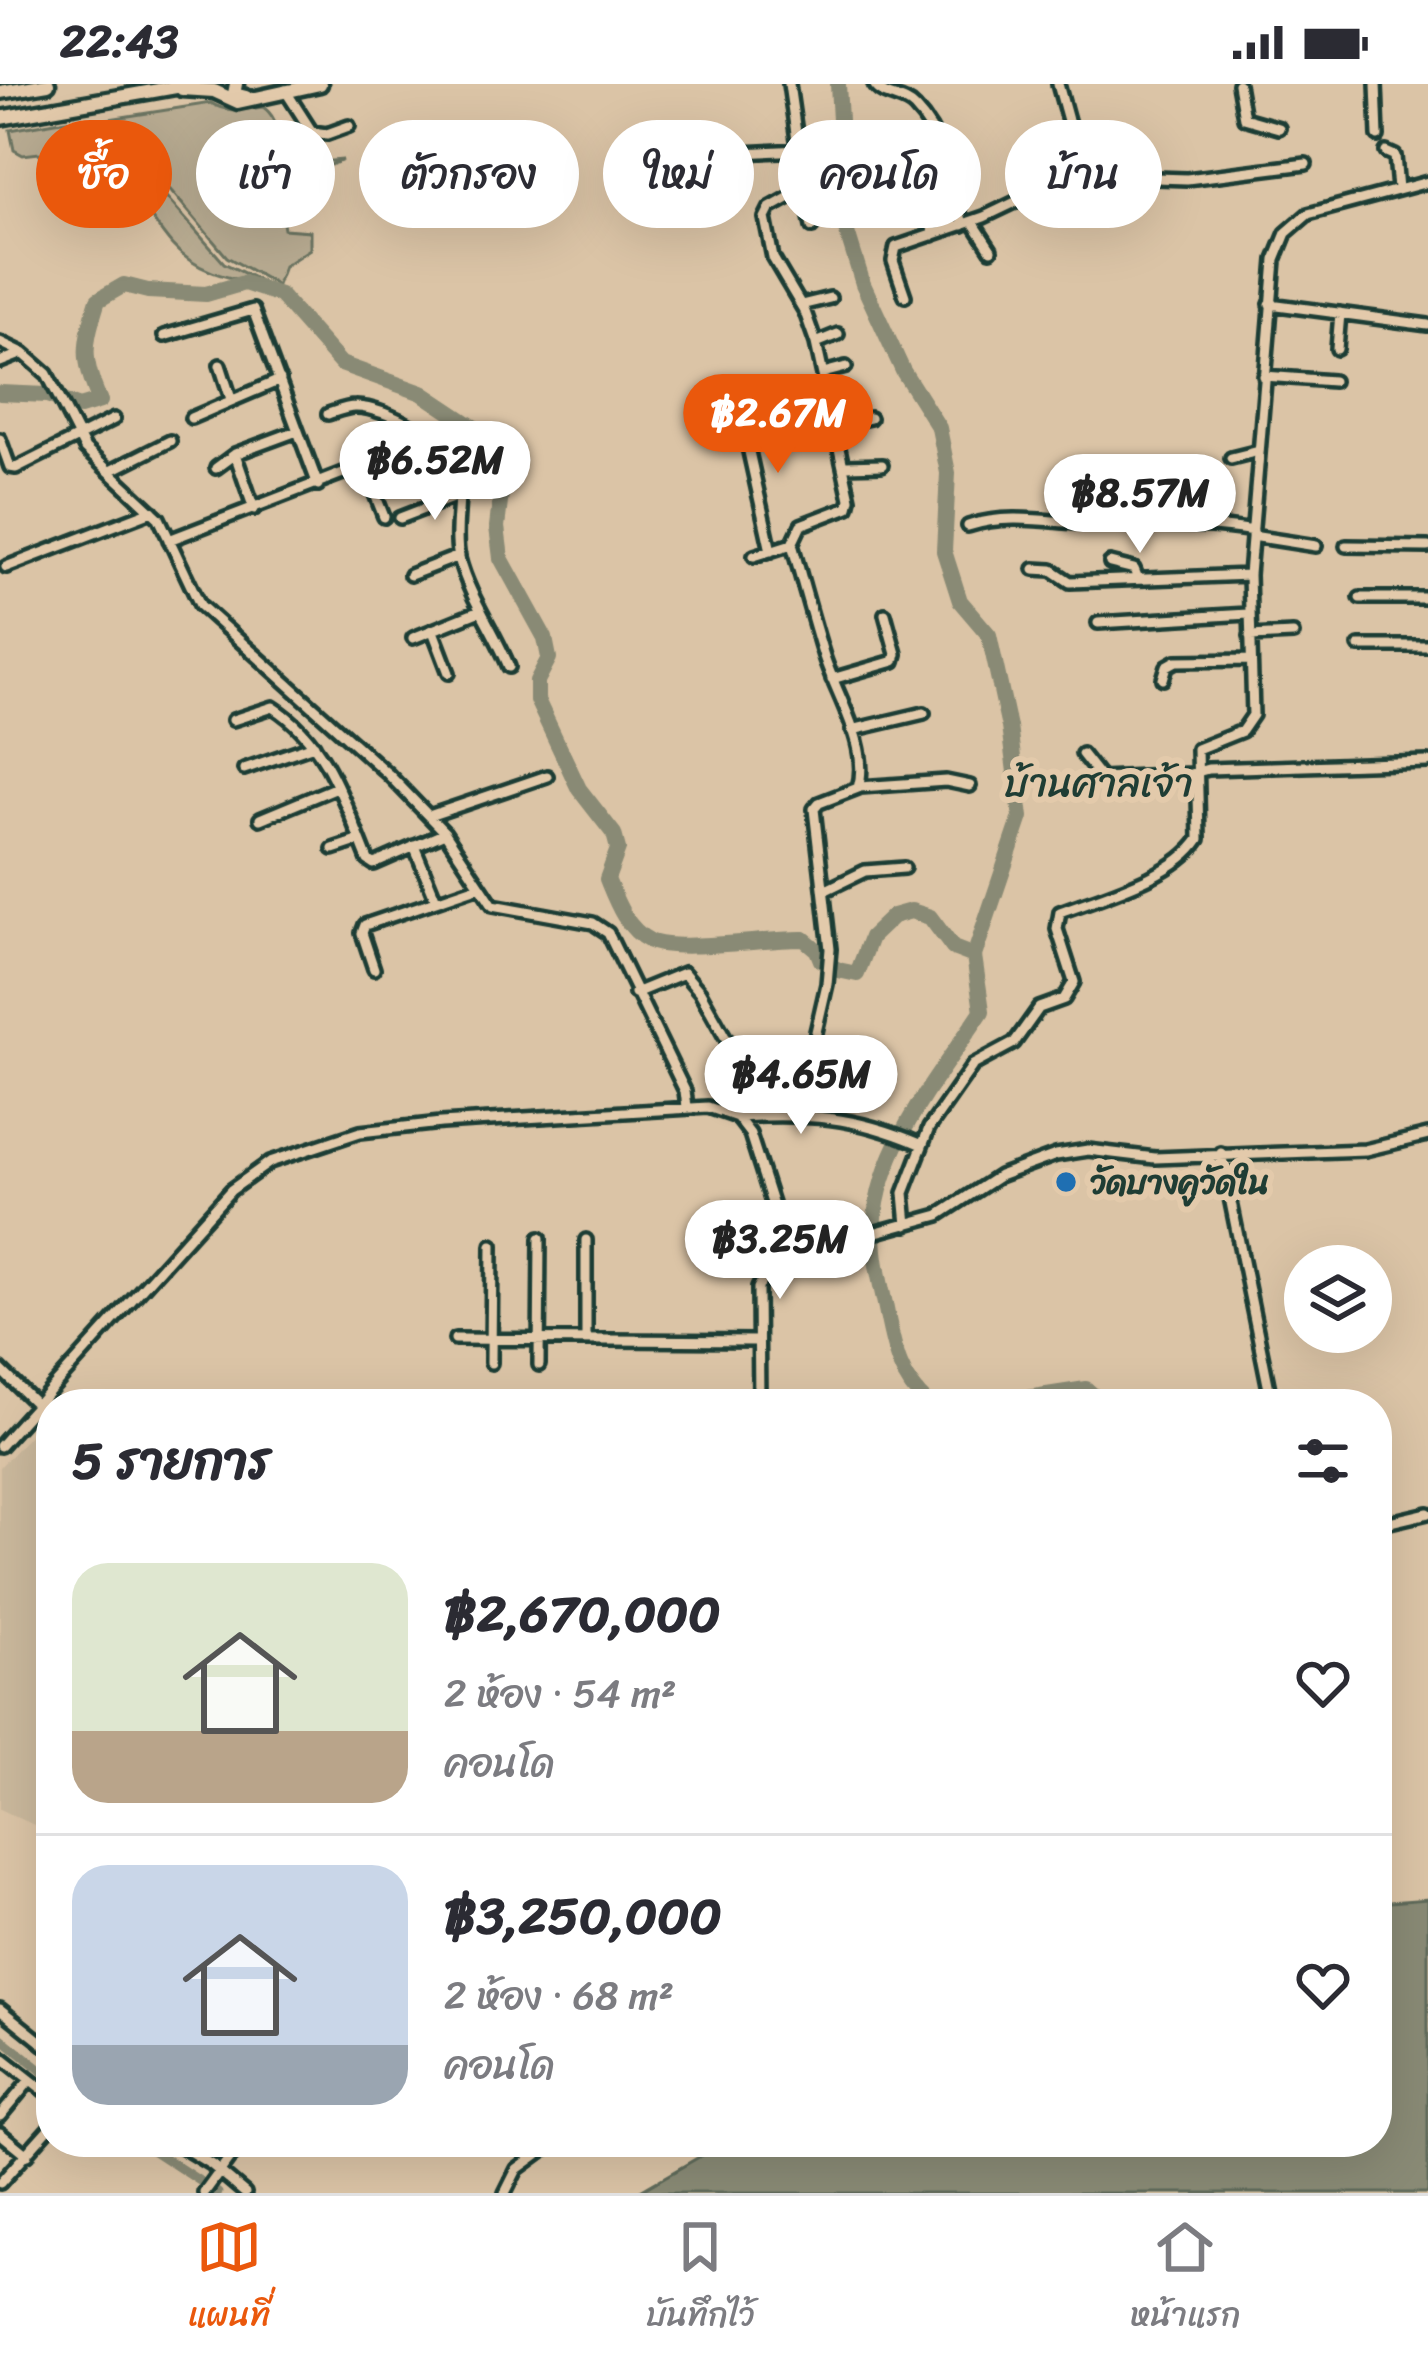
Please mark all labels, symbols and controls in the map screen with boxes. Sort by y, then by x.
text: 22:43 [60,2,178,82]
chip: ซื้อ [36,120,172,228]
chip: เช่า [196,120,335,228]
chip: ตัวกรอง [359,120,579,228]
chip: ใหม่ [603,120,754,228]
chip: คอนโด [778,120,981,228]
chip: บ้าน [1005,120,1162,228]
pin: ฿2.67M [680,374,876,476]
text: ฿2.67M [710,378,846,447]
pin: ฿6.52M [337,421,533,523]
text: ฿6.52M [366,425,504,494]
pin: ฿8.57M [1042,454,1238,556]
text: ฿8.57M [1071,458,1209,527]
district label: บ้านศาลเจ้า [1005,748,1193,817]
pin: ฿4.65M [703,1035,899,1137]
text: ฿4.65M [732,1039,870,1108]
place label: วัดบางคูวัดใน [1090,1154,1269,1212]
marker: วัดบางคูวัดใน [1053,1169,1079,1195]
pin: ฿3.25M [682,1200,878,1302]
text: ฿3.25M [712,1204,848,1273]
map controls [1284,1245,1392,1353]
button: layers [1284,1245,1392,1353]
text: 5 รายการ [72,1416,271,1506]
icon: filters [1290,1428,1356,1494]
text: ฿2,670,000 [444,1569,721,1659]
icon: home [168,1611,312,1755]
icon: heart [1290,1650,1356,1716]
text: 2 ห้อง · 54 m² [444,1659,676,1728]
text: คอนโด [444,1728,554,1797]
text: ฿3,250,000 [444,1871,722,1961]
icon: home [168,1913,312,2057]
icon: heart [1290,1952,1356,2018]
text: 2 ห้อง · 68 m² [444,1961,674,2030]
text: คอนโด [444,2030,554,2099]
tab: แผนที่ [188,2214,270,2344]
tab: บันทึกไว้ [646,2214,755,2344]
tab: หน้าแรก [1131,2214,1240,2344]

